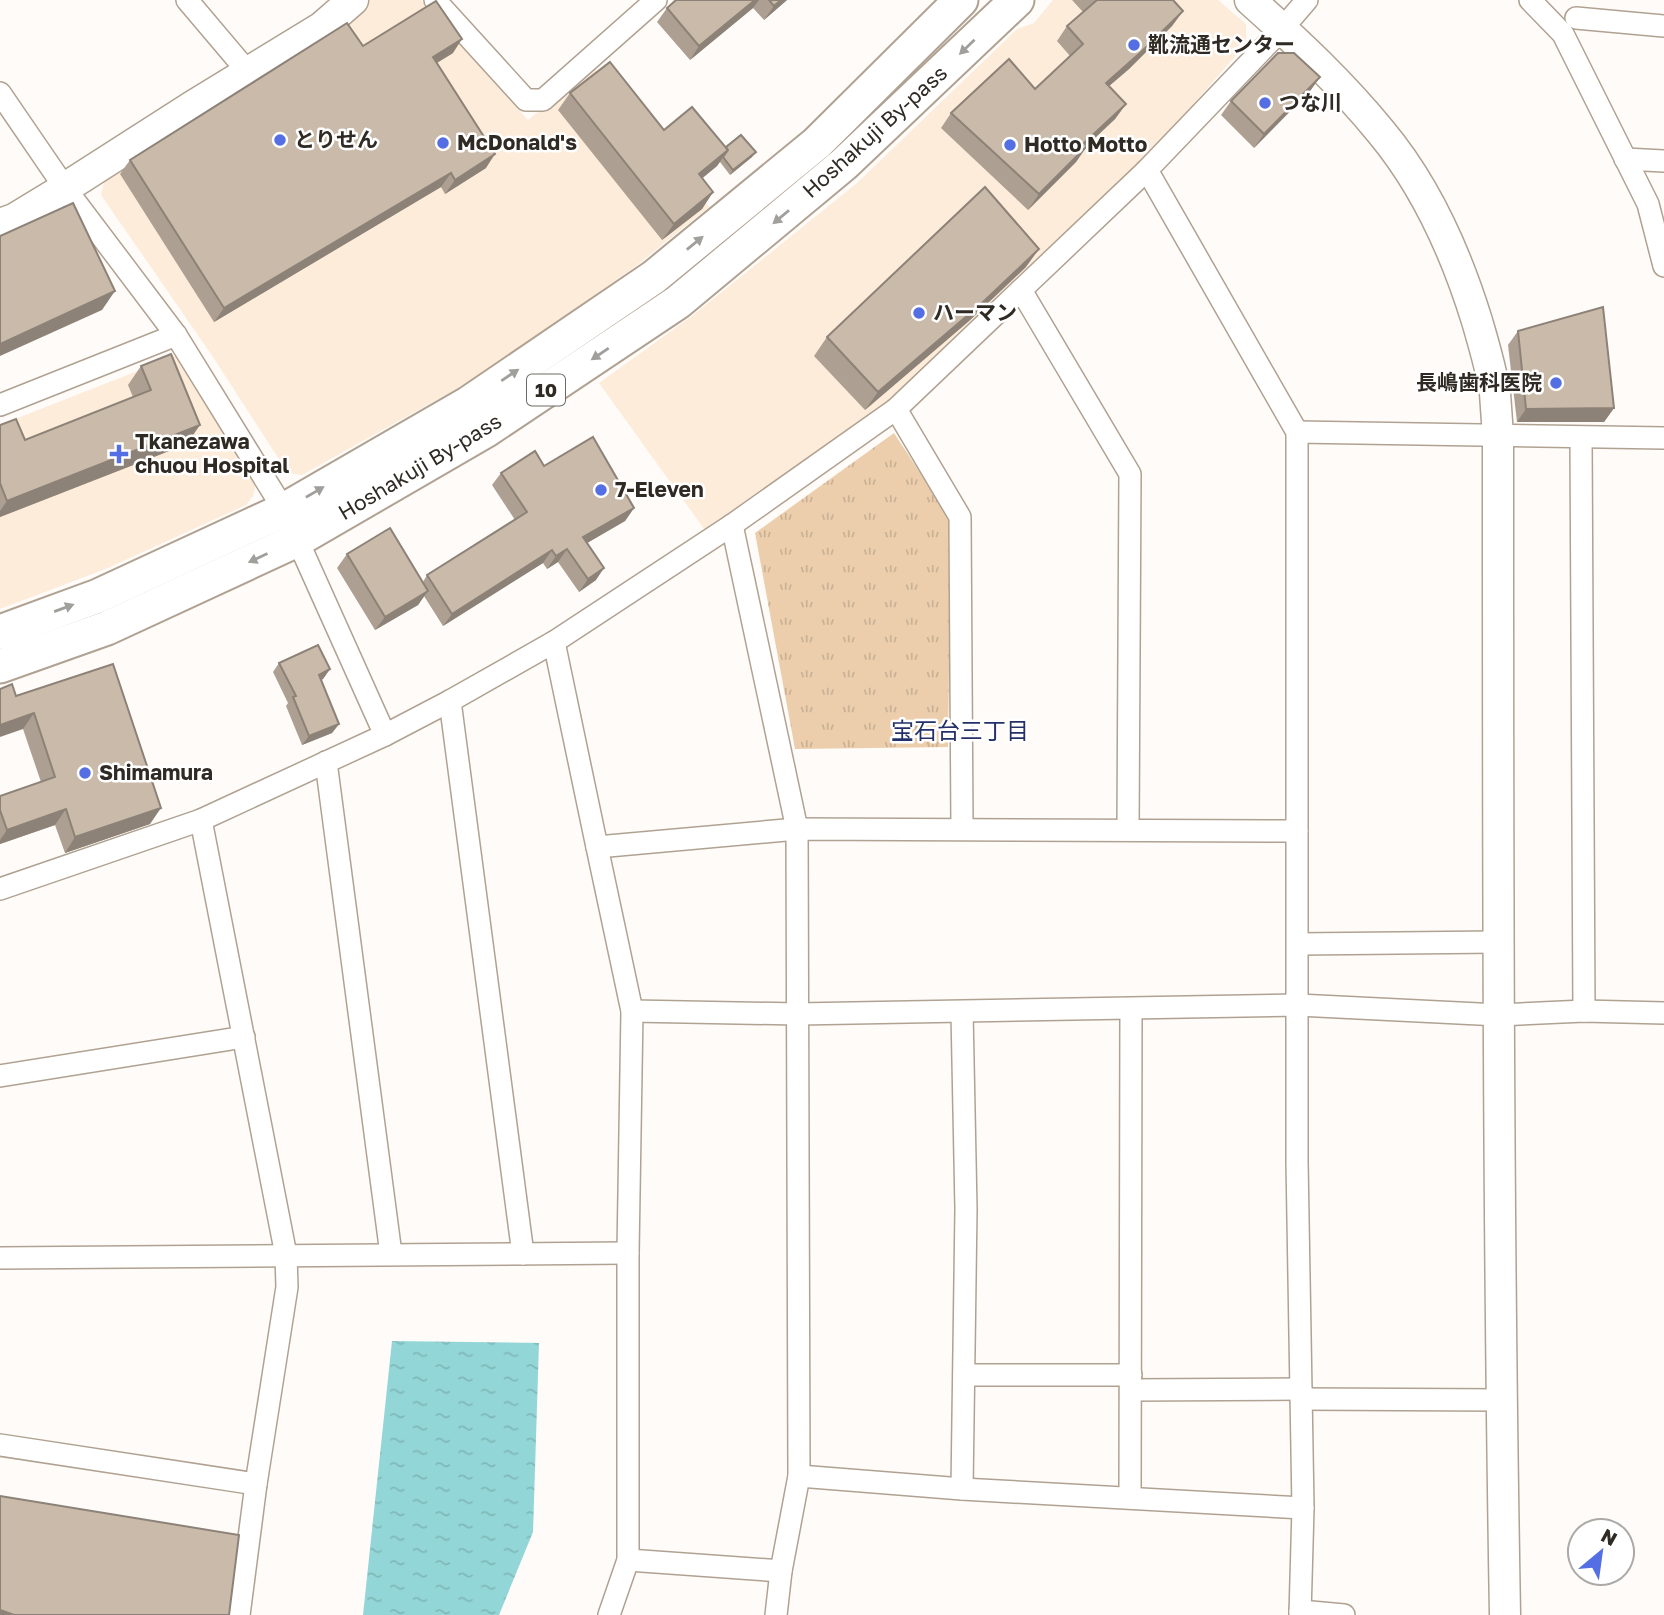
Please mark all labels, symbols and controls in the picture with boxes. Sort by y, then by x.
place label: 靴流通センター [1148,31,1295,57]
marker: 靴流通センター [1126,37,1142,53]
one-way arrow [959,39,976,55]
street label: Hoshakuji By-pass [797,59,952,203]
place label: つな川 [1279,89,1342,115]
marker: つな川 [1257,95,1273,111]
place label: とりせん [294,126,378,152]
place label: McDonald's [457,129,577,155]
place label: Hotto Motto [1024,131,1147,157]
marker: とりせん [272,132,288,148]
marker: McDonald's [435,135,451,151]
marker: Hotto Motto [1002,137,1018,153]
one-way arrow [772,209,790,224]
one-way arrow [686,236,704,251]
place label: ハーマン [933,299,1017,325]
marker: ハーマン [911,305,927,321]
one-way arrow [591,347,609,361]
one-way arrow [501,368,519,382]
place label: 長嶋歯科医院 [1416,369,1542,395]
road number: 10 [527,374,565,406]
marker: 長嶋歯科医院 [1548,375,1564,391]
street label: Hoshakuji By-pass [333,407,506,525]
place label: Tkanezawa chuou Hospital [135,428,289,478]
marker: Tkanezawa chuou Hospital [109,444,129,464]
place label: 7-Eleven [615,476,704,502]
marker: 7-Eleven [593,482,609,498]
one-way arrow [305,486,324,499]
one-way arrow [247,553,268,564]
one-way arrow [54,602,75,613]
district label: 宝石台三丁目 [891,716,1029,744]
place label: Shimamura [99,759,213,785]
marker: Shimamura [77,765,93,781]
north arrow [1566,1517,1636,1587]
text: N [1598,1523,1621,1550]

